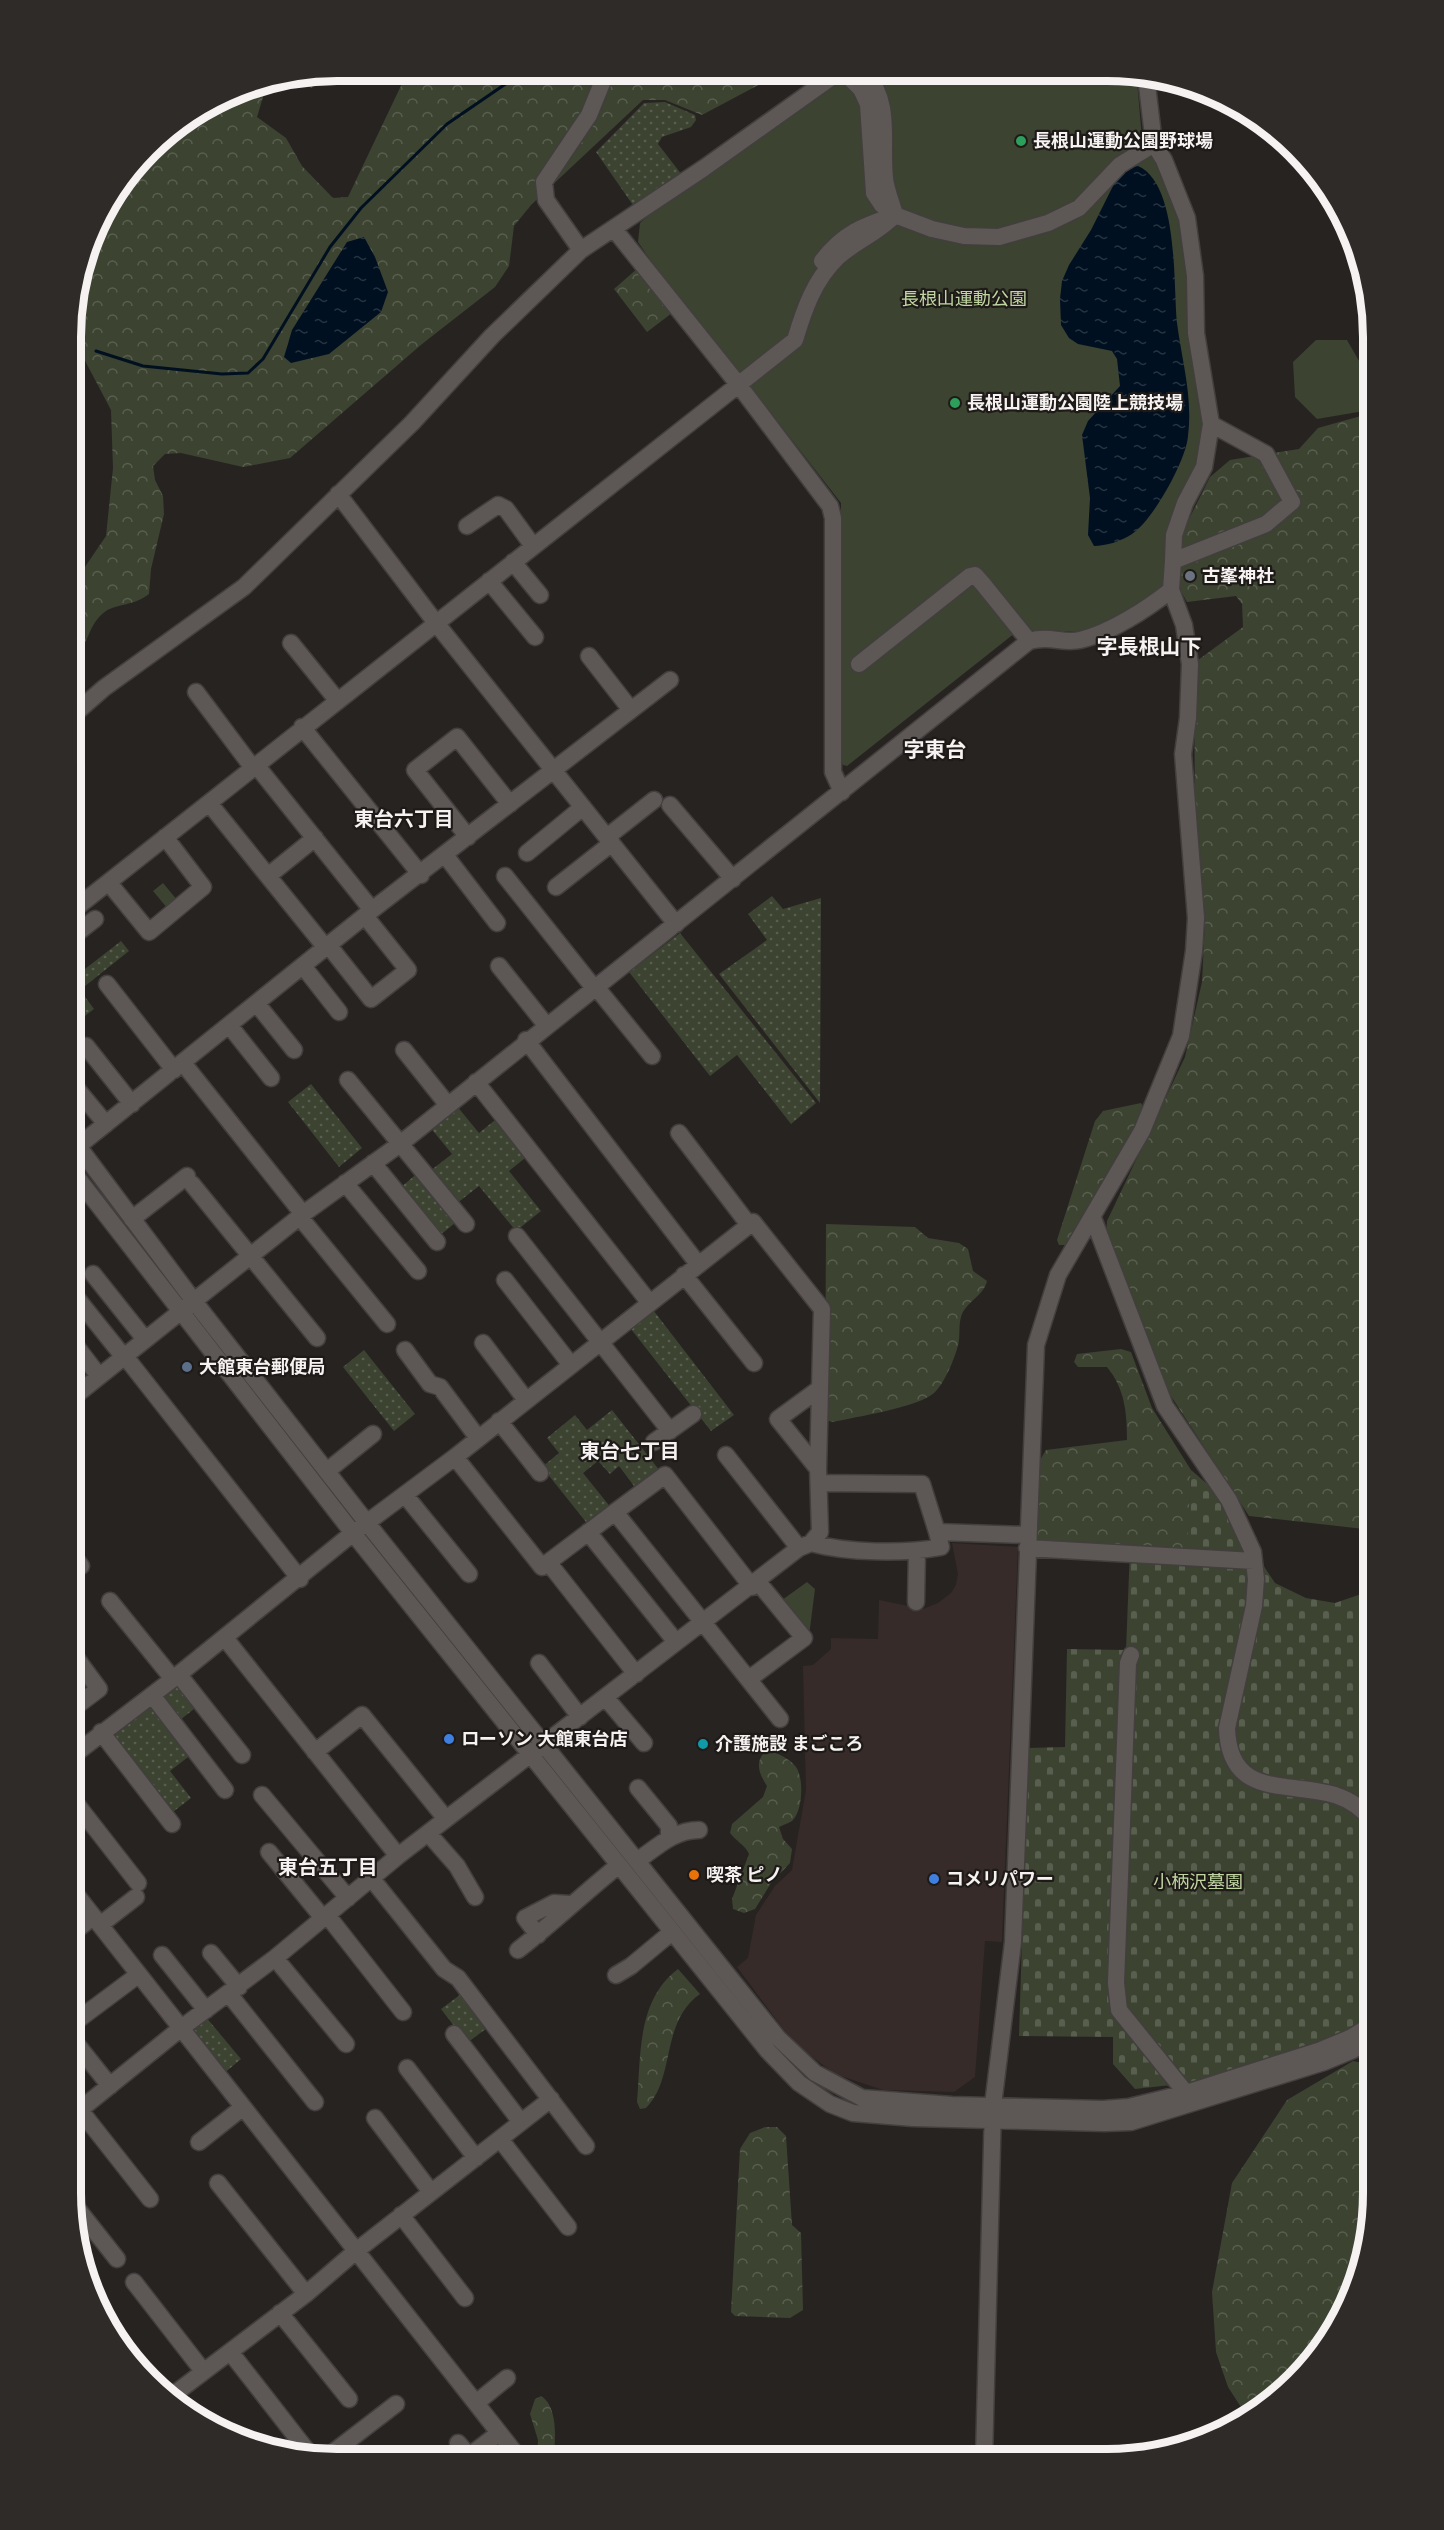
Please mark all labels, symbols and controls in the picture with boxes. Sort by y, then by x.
place label: 長根山運動公園野球場 [1033,130,1213,151]
marker: 長根山運動公園野球場 [1014,134,1028,148]
park label: 長根山運動公園 [901,288,1027,309]
place label: 長根山運動公園陸上競技場 [967,392,1183,413]
marker: 長根山運動公園陸上競技場 [948,396,962,410]
place label: 古峯神社 [1202,565,1274,586]
marker: 古峯神社 [1183,569,1197,583]
district label: 字長根山下 [1097,635,1202,659]
district label: 字東台 [904,738,967,762]
district label: 東台六丁目 [354,807,454,831]
place label: 大館東台郵便局 [199,1356,325,1377]
marker: 大館東台郵便局 [180,1360,194,1374]
district label: 東台七丁目 [580,1439,680,1463]
place label: ローソン 大館東台店 [461,1728,627,1749]
marker: ローソン 大館東台店 [442,1732,456,1746]
place label: 介護施設 まごころ [715,1733,863,1754]
marker: 介護施設 まごころ [696,1737,710,1751]
district label: 東台五丁目 [278,1855,378,1879]
place label: 喫茶 ピノ [706,1864,782,1885]
marker: 喫茶 ピノ [687,1868,701,1882]
place label: コメリパワー [946,1868,1054,1889]
park label: 小柄沢墓園 [1153,1871,1243,1892]
marker: コメリパワー [927,1872,941,1886]

